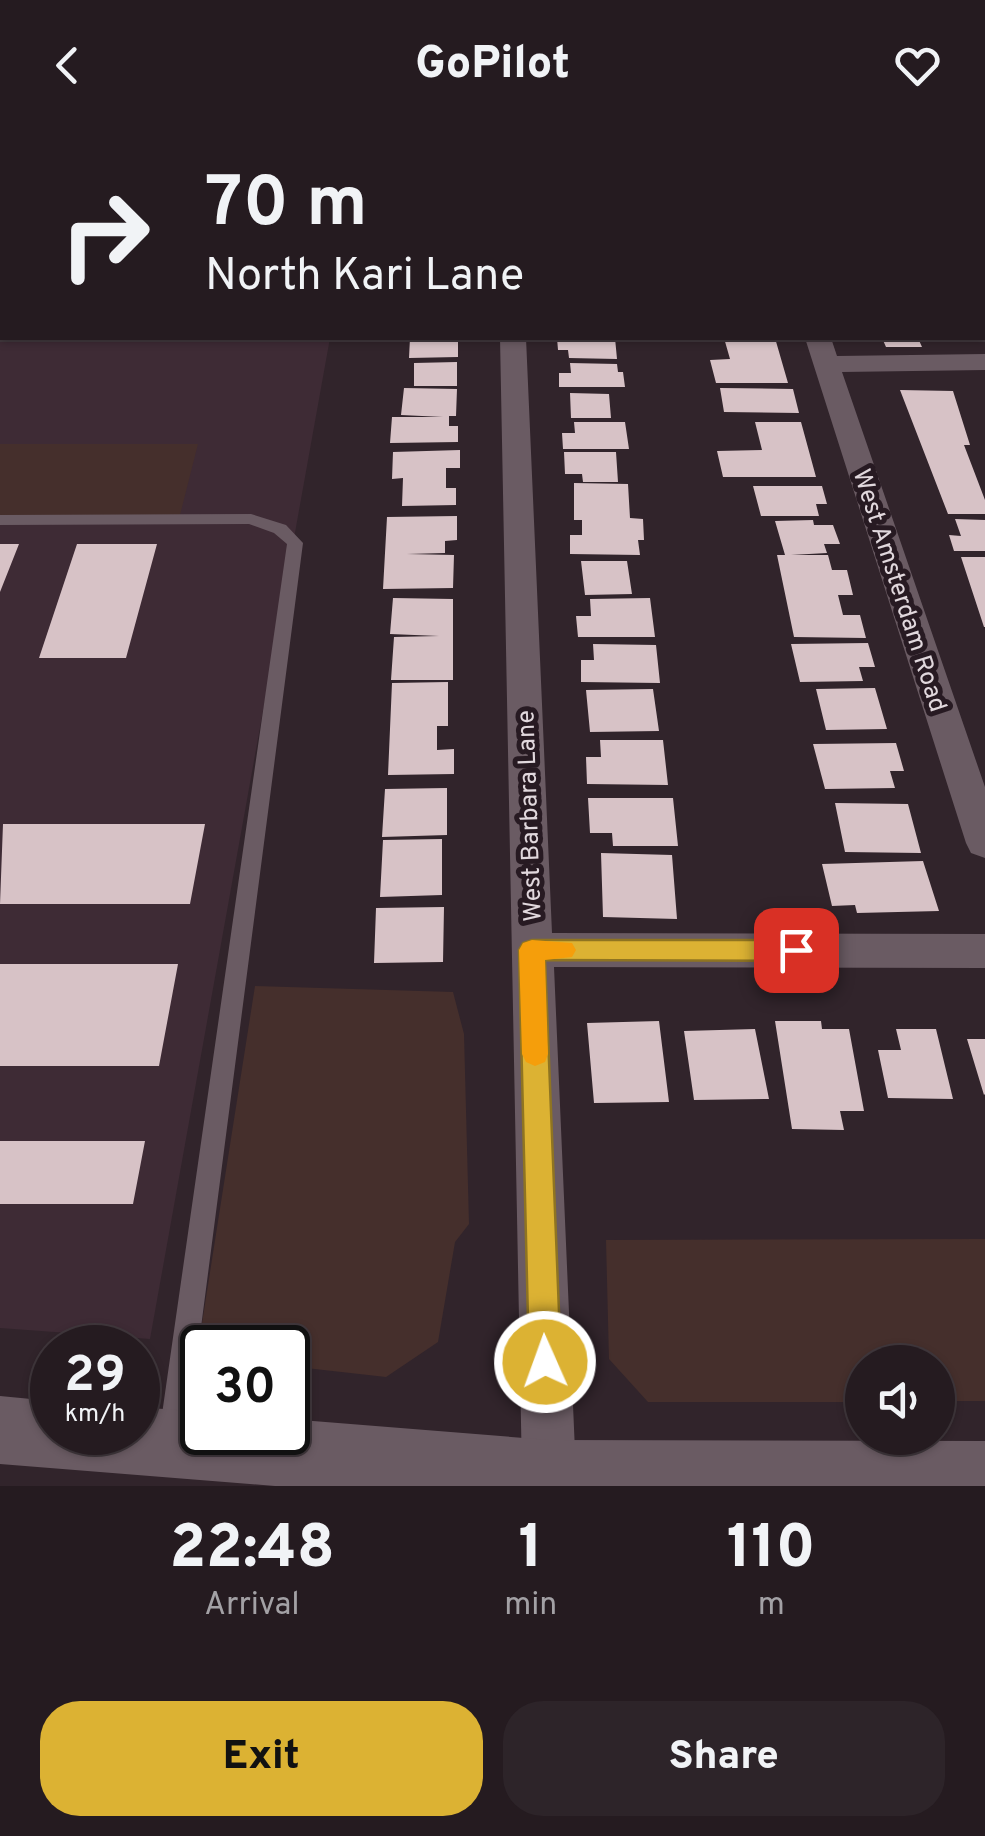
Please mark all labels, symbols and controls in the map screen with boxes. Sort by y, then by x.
text: GoPilot [415,37,570,94]
icon: back [40,38,95,93]
icon: heart [890,38,945,93]
text: 70 m [205,162,368,251]
icon: right [40,170,170,300]
text: North Kari Lane [205,249,524,306]
street label: West Amsterdam Road [844,465,953,716]
street label: West Barbara Lane [511,710,551,922]
pin [754,908,839,993]
icon: arrive [769,923,824,978]
position arrow [493,1310,597,1414]
speed limit sign: 30 [180,1325,310,1455]
map controls [845,1345,955,1455]
button: sound [845,1345,955,1455]
text: 29 [64,1346,126,1409]
text: km/h [65,1399,125,1431]
text: 22:48 [169,1513,335,1589]
text: 1 [518,1513,543,1589]
text: 110 [727,1513,816,1589]
text: Arrival [204,1586,300,1626]
text: min [504,1586,557,1626]
text: m [758,1586,785,1626]
button: Exit [40,1701,483,1816]
button: Share [503,1701,945,1816]

